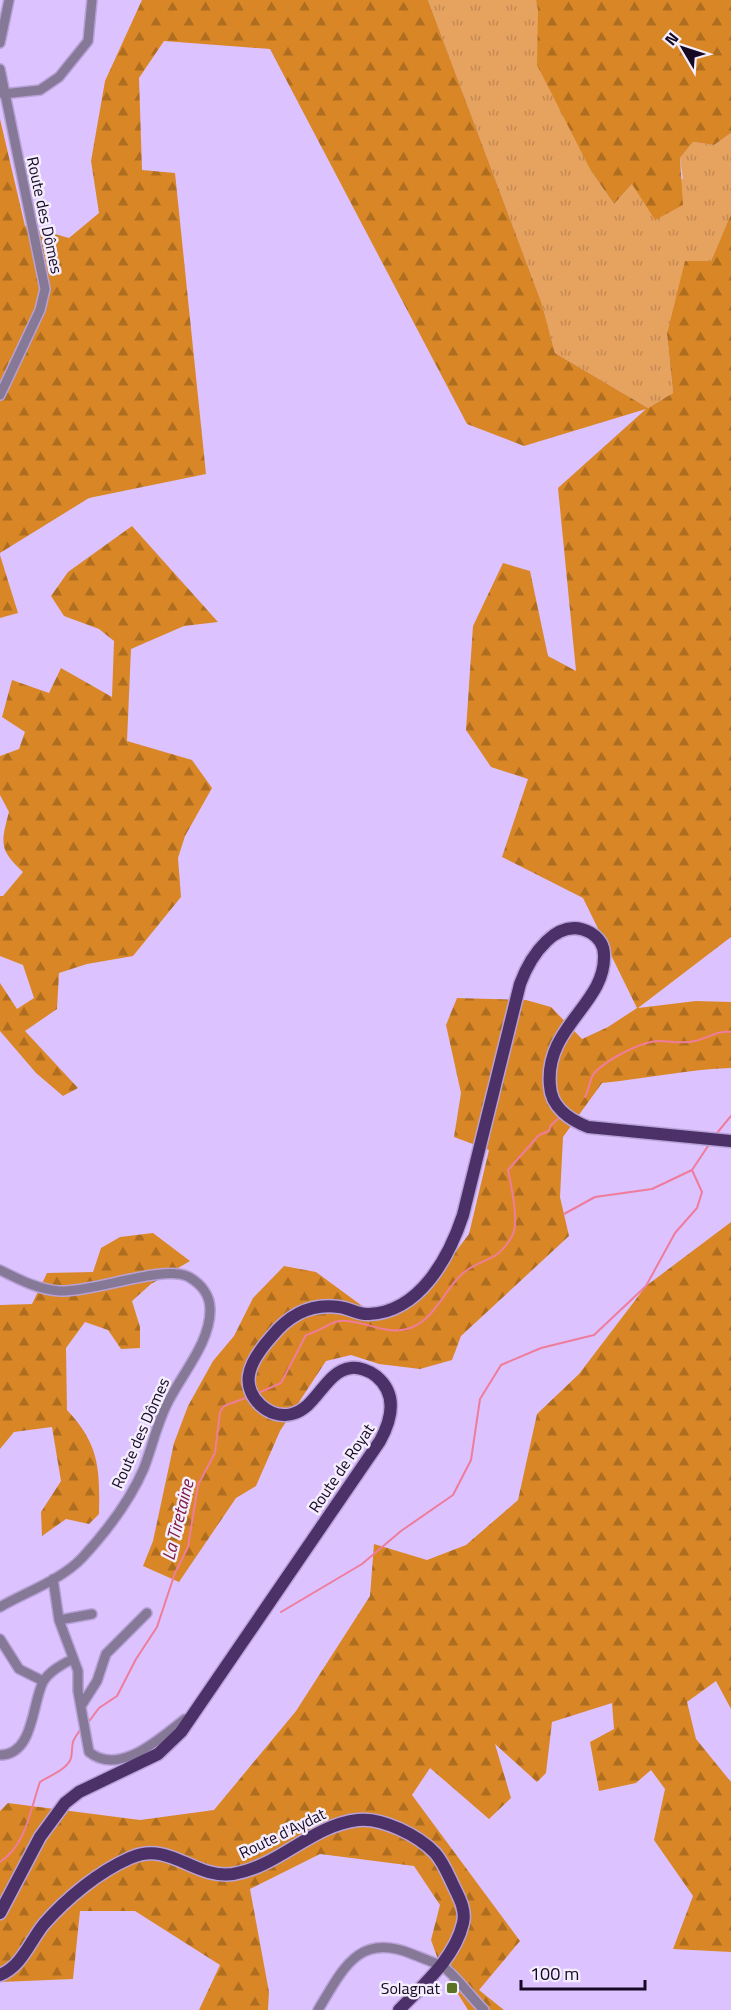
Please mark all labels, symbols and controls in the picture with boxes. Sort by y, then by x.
north arrow [653,18,713,78]
text: N [659,27,684,50]
street label: Route des Dômes [21,154,69,276]
street label: Route des Dômes [105,1374,175,1492]
street label: Route de Royat [302,1418,380,1517]
water label: La Tiretaine [154,1475,201,1563]
street label: Route d'Aydat [235,1801,330,1864]
scale bar [521,1953,646,1991]
text: 100 m [530,1960,579,1987]
place label: Solagnat [381,1976,440,2000]
marker: Solagnat [445,1981,459,1995]

